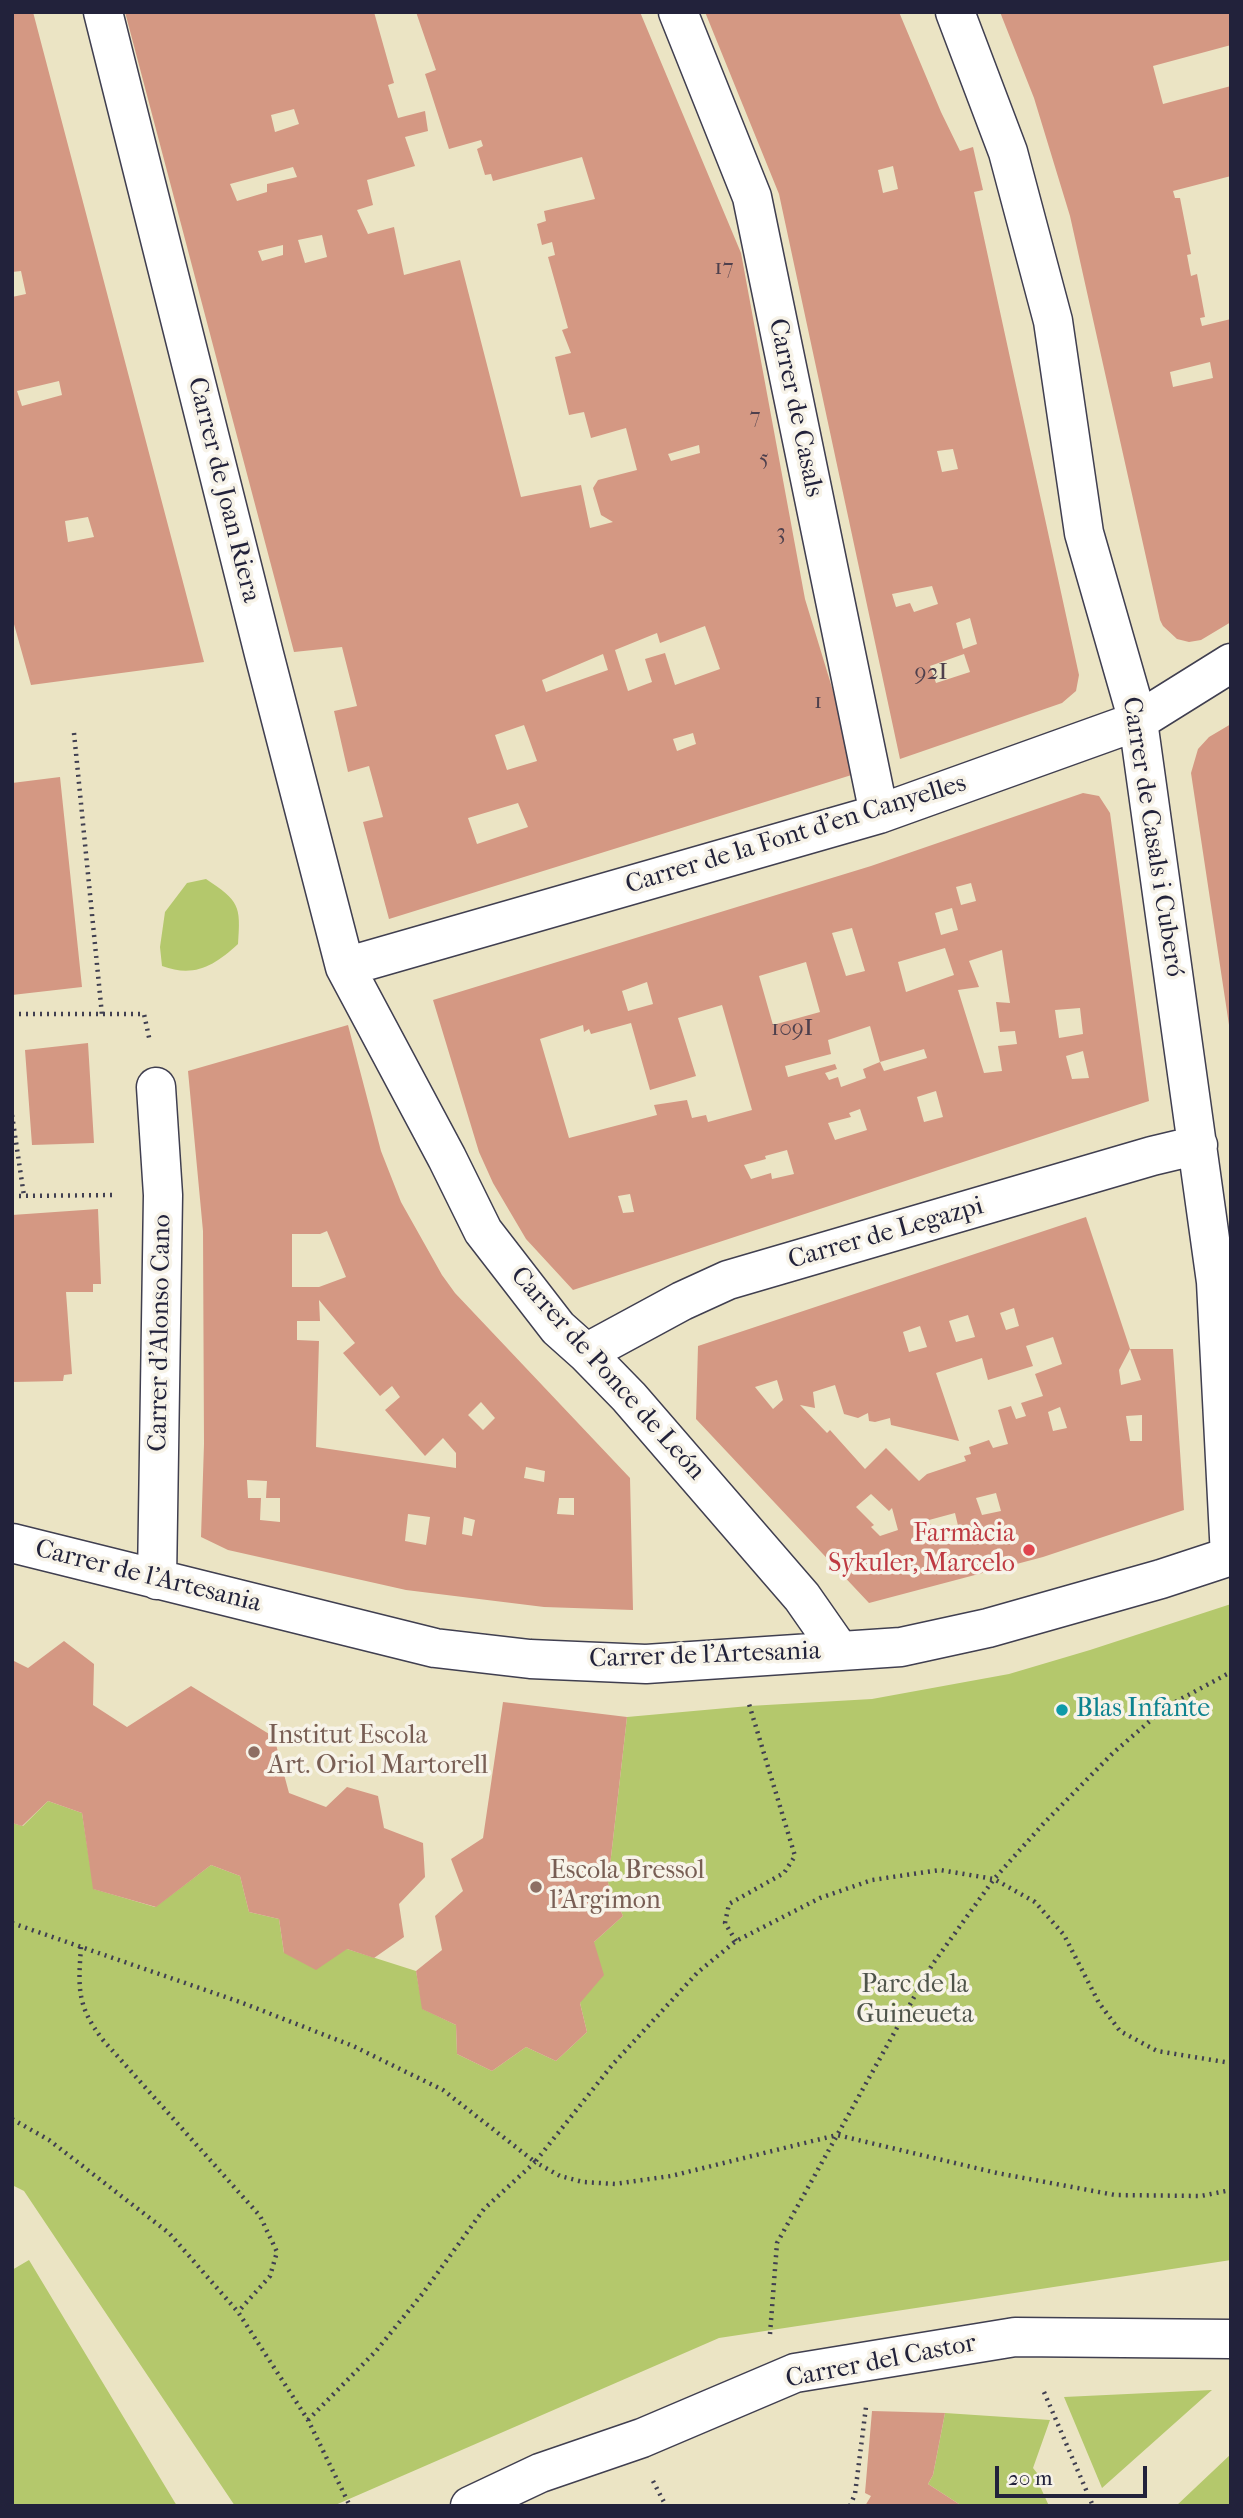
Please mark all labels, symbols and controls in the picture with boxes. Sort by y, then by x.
house number: 17 [714,254,734,282]
street label: Carrer de Casals [761,316,829,500]
street label: Carrer de Joan Riera [180,374,266,606]
house number: 7 [749,403,761,431]
house number: 5 [759,445,769,473]
house number: 3 [776,519,786,547]
house number: 92I [915,659,947,687]
house number: 1 [814,688,822,716]
street label: Carrer de Casals i Cuberó [1114,695,1190,979]
street label: Carrer de la Font d'en Canyelles [622,768,970,902]
house number: 109I [771,1015,813,1043]
street label: Carrer de Legazpi [785,1191,987,1277]
street label: Carrer d'Alonso Cano [143,1214,179,1452]
street label: Carrer de Ponce de León [503,1261,711,1487]
place label: Farmàcia Sykuler, Marcelo [828,1519,1015,1580]
street label: Carrer de l'Artesania [32,1534,264,1620]
marker: Farmàcia Sykuler, Marcelo [1021,1542,1037,1558]
street label: Carrer de l'Artesania [589,1636,821,1676]
place label: Blas Infante [1076,1694,1210,1726]
marker: Blas Infante [1054,1702,1070,1718]
place label: Institut Escola Art. Oriol Martorell [268,1721,488,1782]
marker: Institut Escola Art. Oriol Martorell [246,1744,262,1760]
place label: Escola Bressol l'Argimon [550,1856,705,1918]
marker: Escola Bressol l'Argimon [528,1879,544,1895]
park label: Parc de la Guineueta [856,1970,974,2032]
street label: Carrer del Castor [783,2328,979,2396]
scale bar [998,2452,1150,2496]
text: 20 m [1008,2466,1052,2490]

